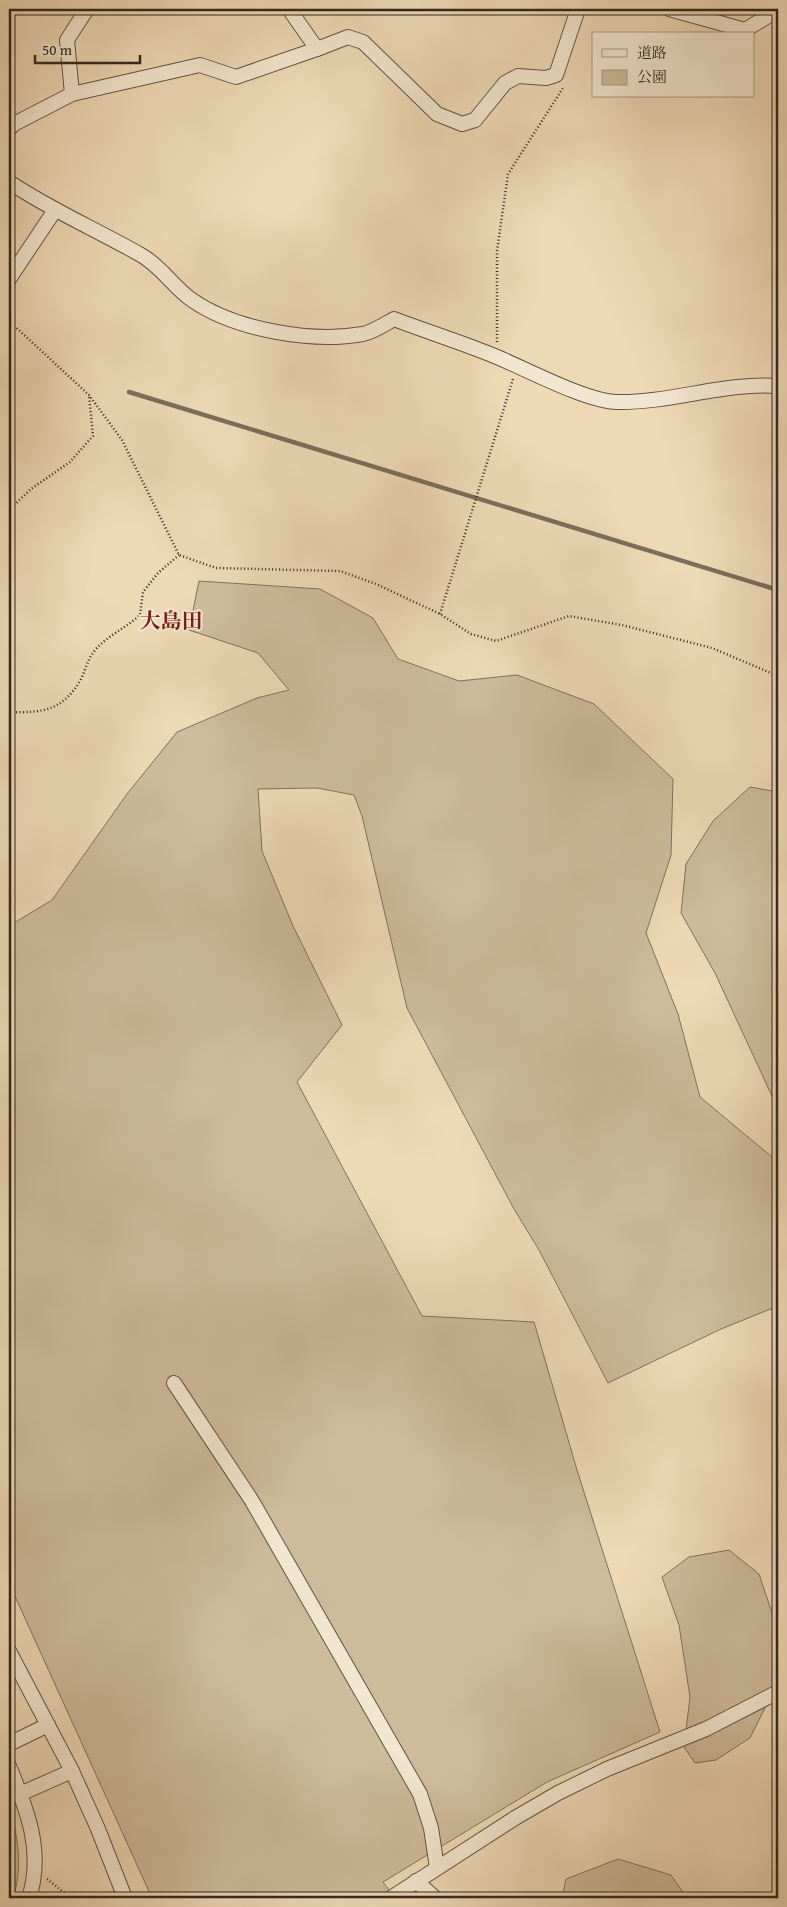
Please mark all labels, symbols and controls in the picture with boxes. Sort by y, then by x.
scale bar [35,32,140,64]
legend [592,32,754,98]
text: 50 m [42,39,73,60]
text: 道路 [637,42,667,63]
text: 公園 [637,66,667,87]
district label: 大島田 [140,605,203,636]

